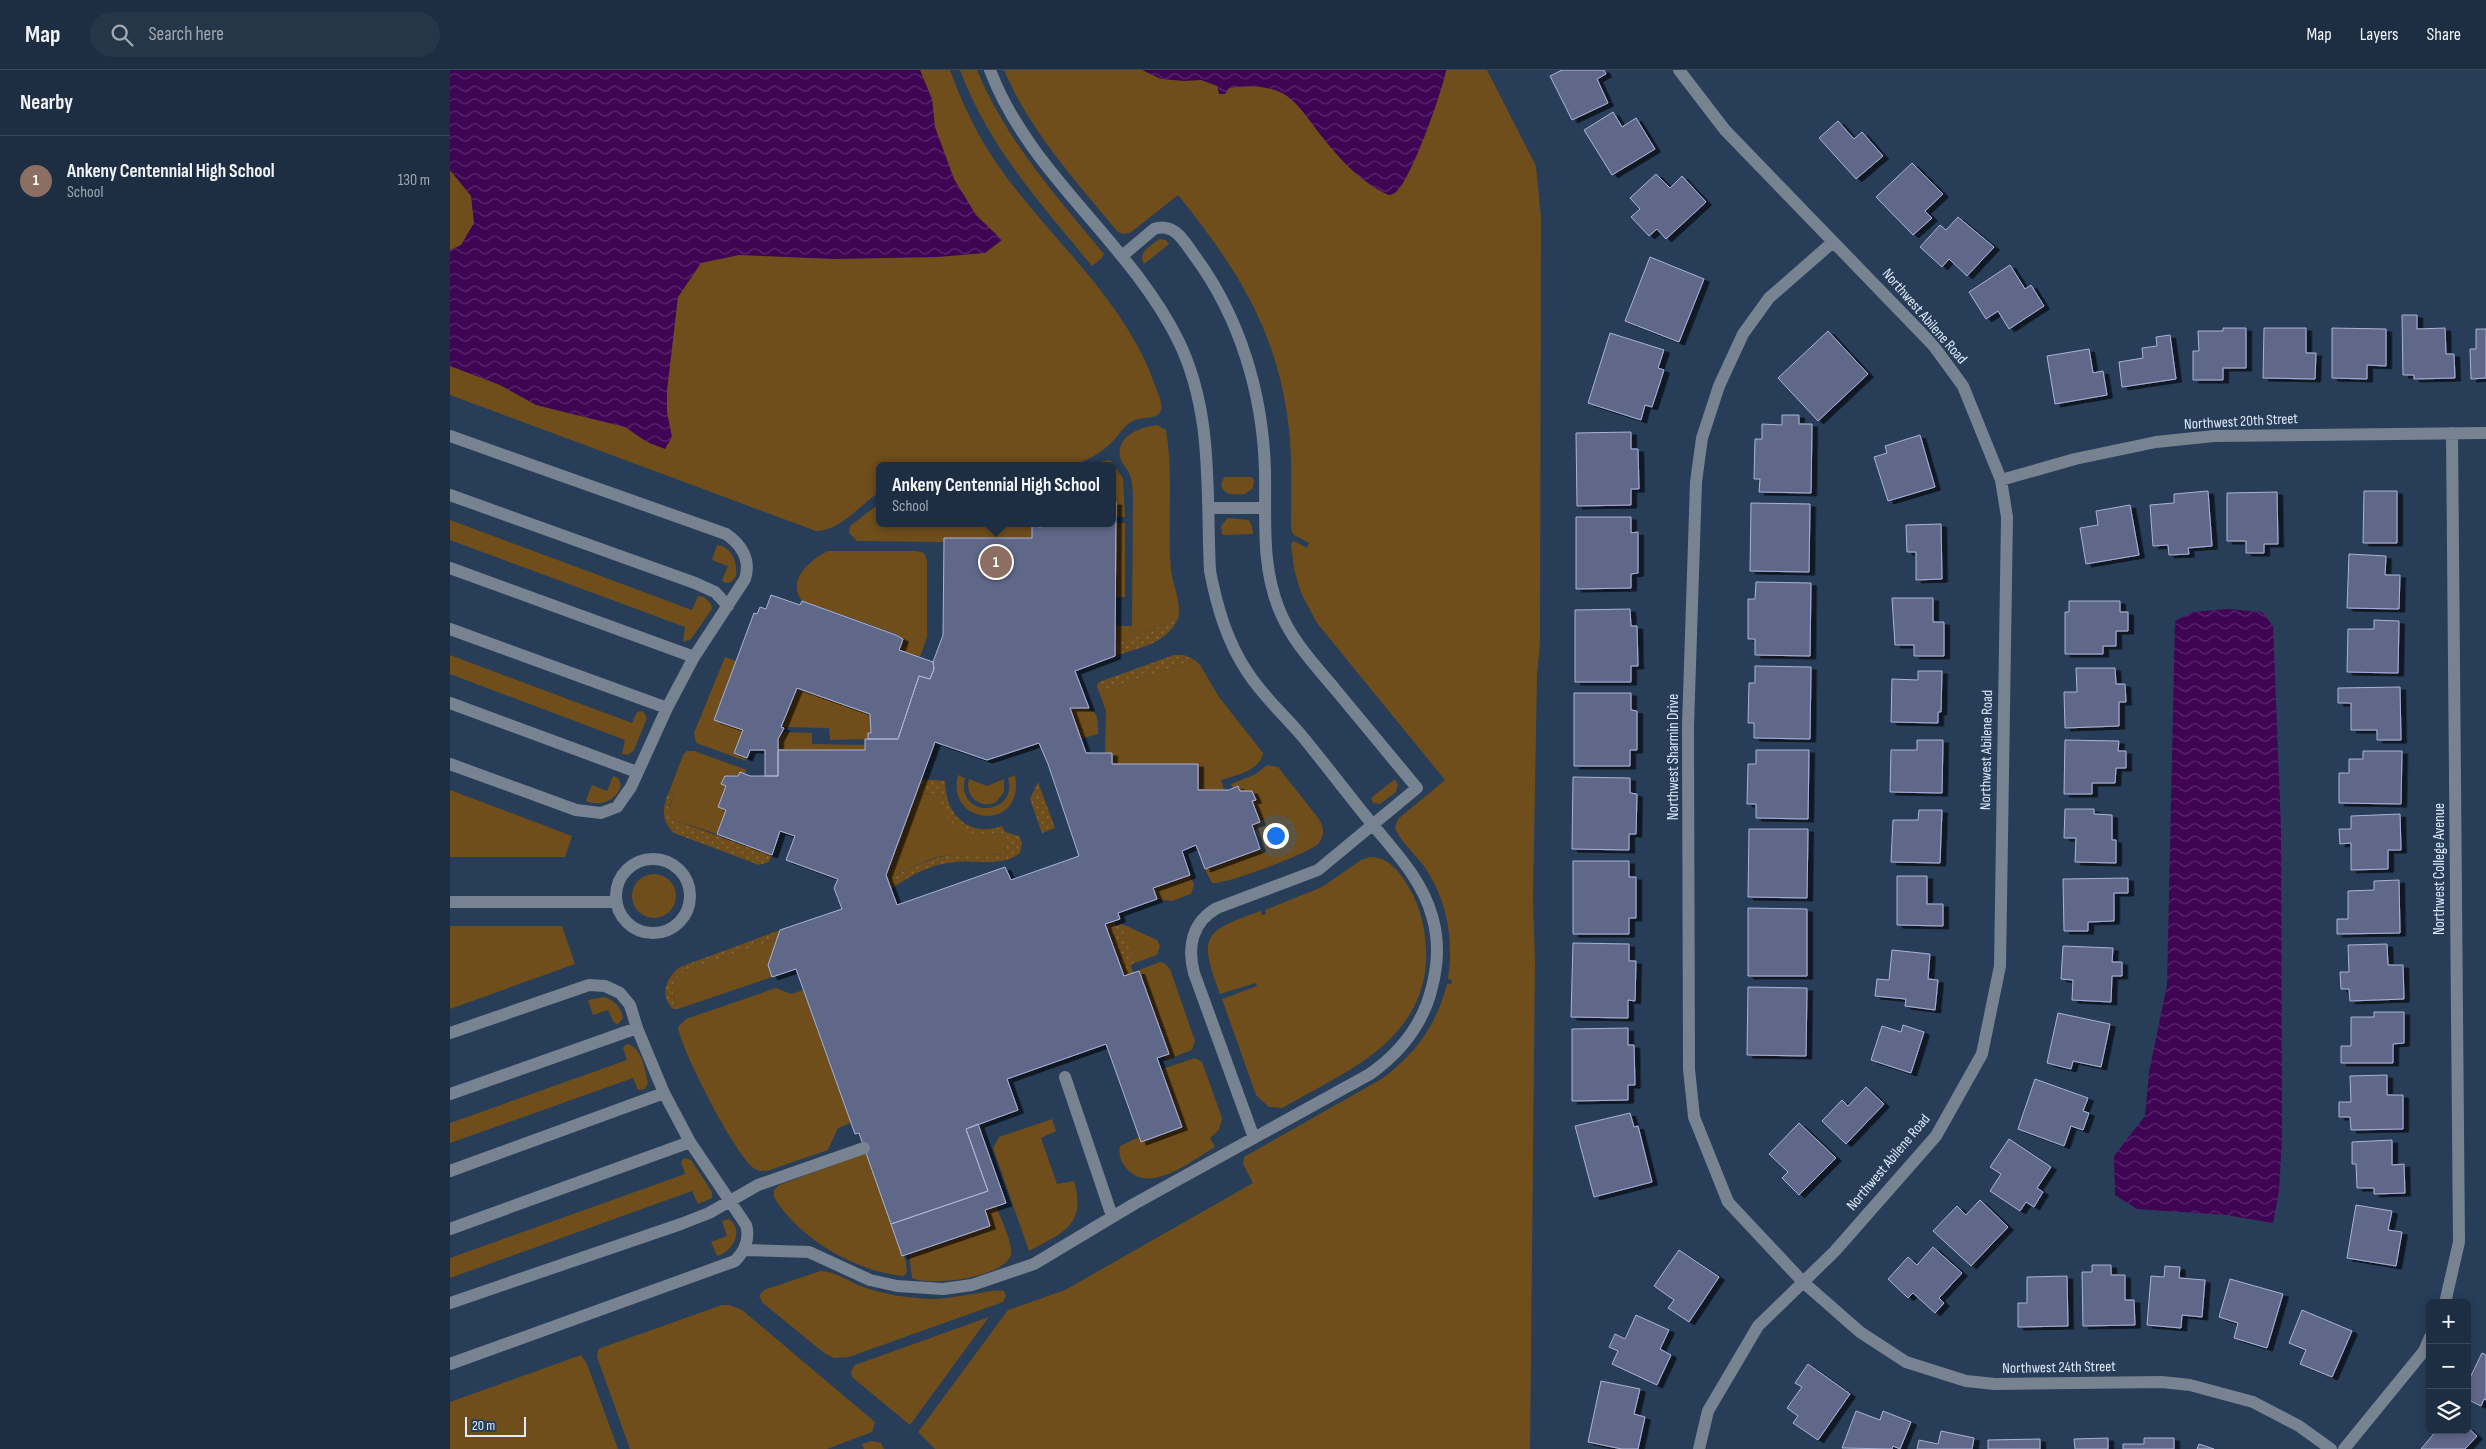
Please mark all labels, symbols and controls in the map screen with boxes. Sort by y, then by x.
search box [90,12,440,57]
text: Map [25,20,60,49]
icon: search [108,21,136,49]
text: Search here [148,23,224,46]
text: Map [2307,24,2332,45]
text: Layers [2360,24,2399,45]
text: Share [2427,24,2461,45]
text: Nearby [20,90,73,115]
text: Ankeny Centennial High School [67,160,275,183]
text: 1 [33,171,39,190]
text: 130 m [398,171,430,190]
text: School [67,183,103,202]
street label: Northwest Abilene Road [1878,265,1971,368]
street label: Northwest 20th Street [2184,409,2299,434]
popup [876,462,1116,527]
text: Ankeny Centennial High School [892,474,1100,497]
text: School [892,497,929,516]
pin: 1 [980,543,1012,581]
street label: Northwest Abilene Road [1976,690,1997,810]
street label: Northwest Sharmin Drive [1664,694,1683,820]
street label: Northwest College Avenue [2430,803,2449,935]
your location [1263,823,1289,849]
street label: Northwest Abilene Road [1842,1110,1934,1215]
map controls [2426,1299,2471,1434]
button: + [2426,1299,2471,1344]
button: − [2426,1344,2471,1389]
street label: Northwest 24th Street [2002,1357,2116,1378]
button: layers [2426,1389,2471,1434]
scale bar [465,1414,526,1437]
text: 20 m [472,1417,495,1434]

